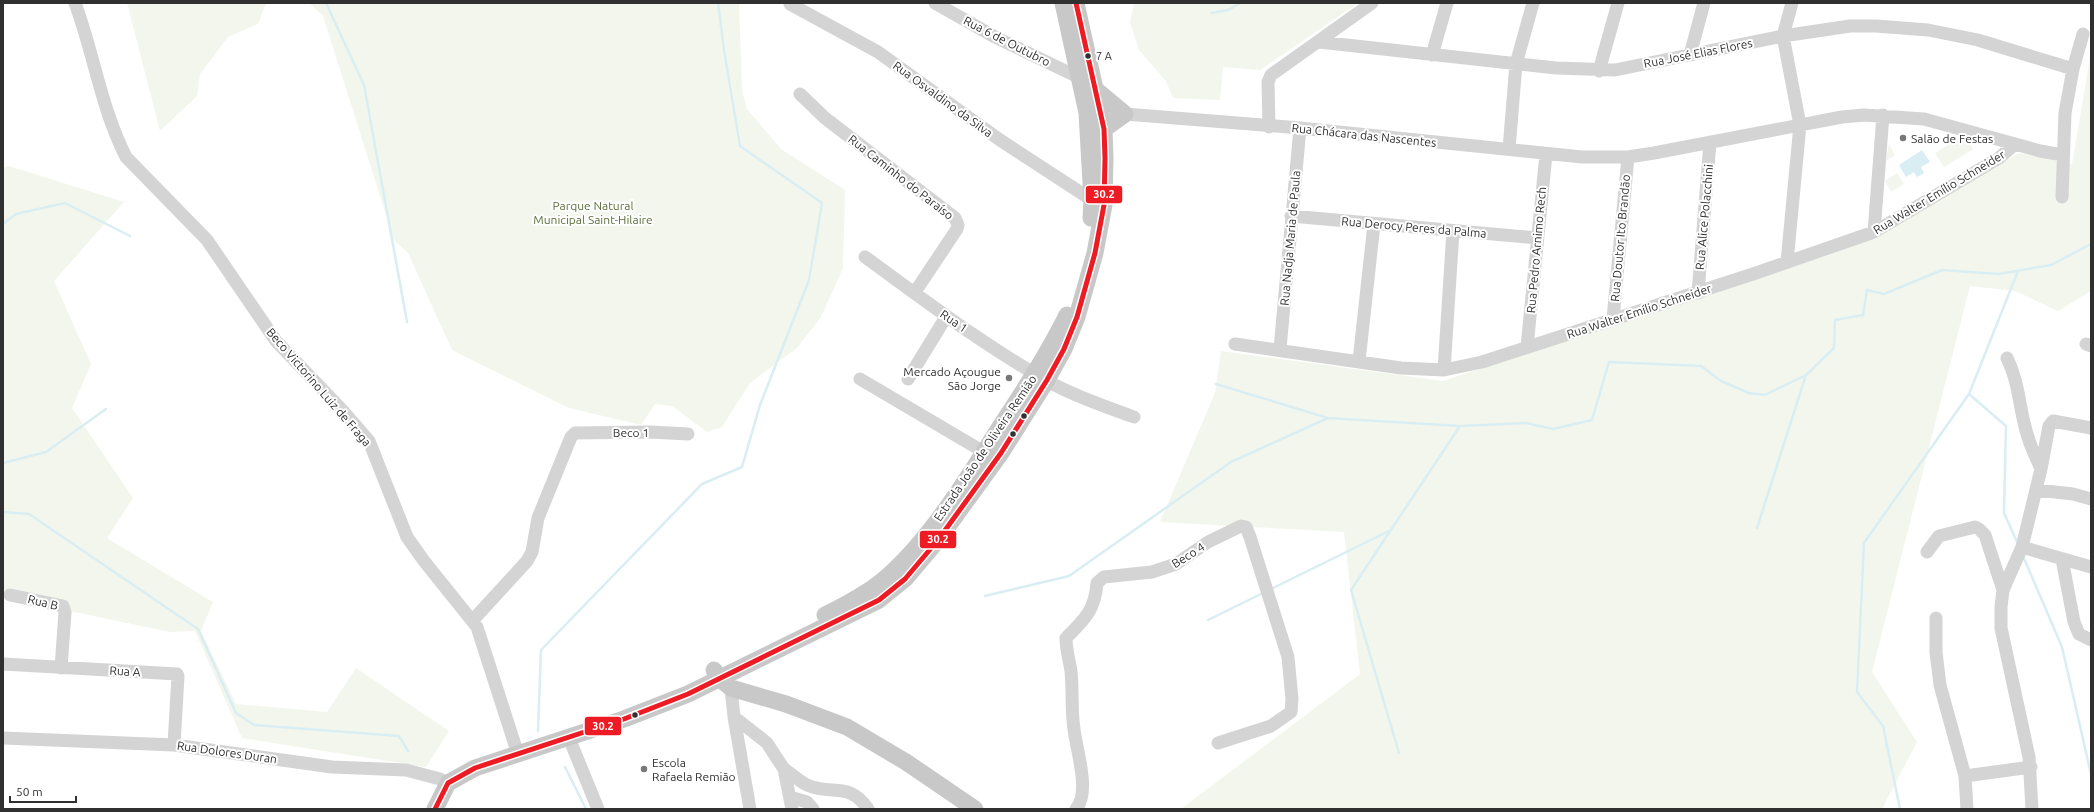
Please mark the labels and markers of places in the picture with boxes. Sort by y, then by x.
place label: 7 A [1096,50,1113,62]
marker: 7 A [1083,51,1093,61]
place label: Salão de Festas [1911,132,1993,145]
marker: Salão de Festas [1898,133,1908,143]
place label: Mercado Açougue São Jorge [903,365,1001,392]
marker: Mercado Açougue São Jorge [1004,373,1014,383]
unlabelled marker [1019,411,1029,421]
unlabelled marker [1008,429,1018,439]
unlabelled marker [630,710,640,720]
place label: Escola Rafaela Remião [652,756,736,783]
marker: Escola Rafaela Remião [639,764,649,774]

